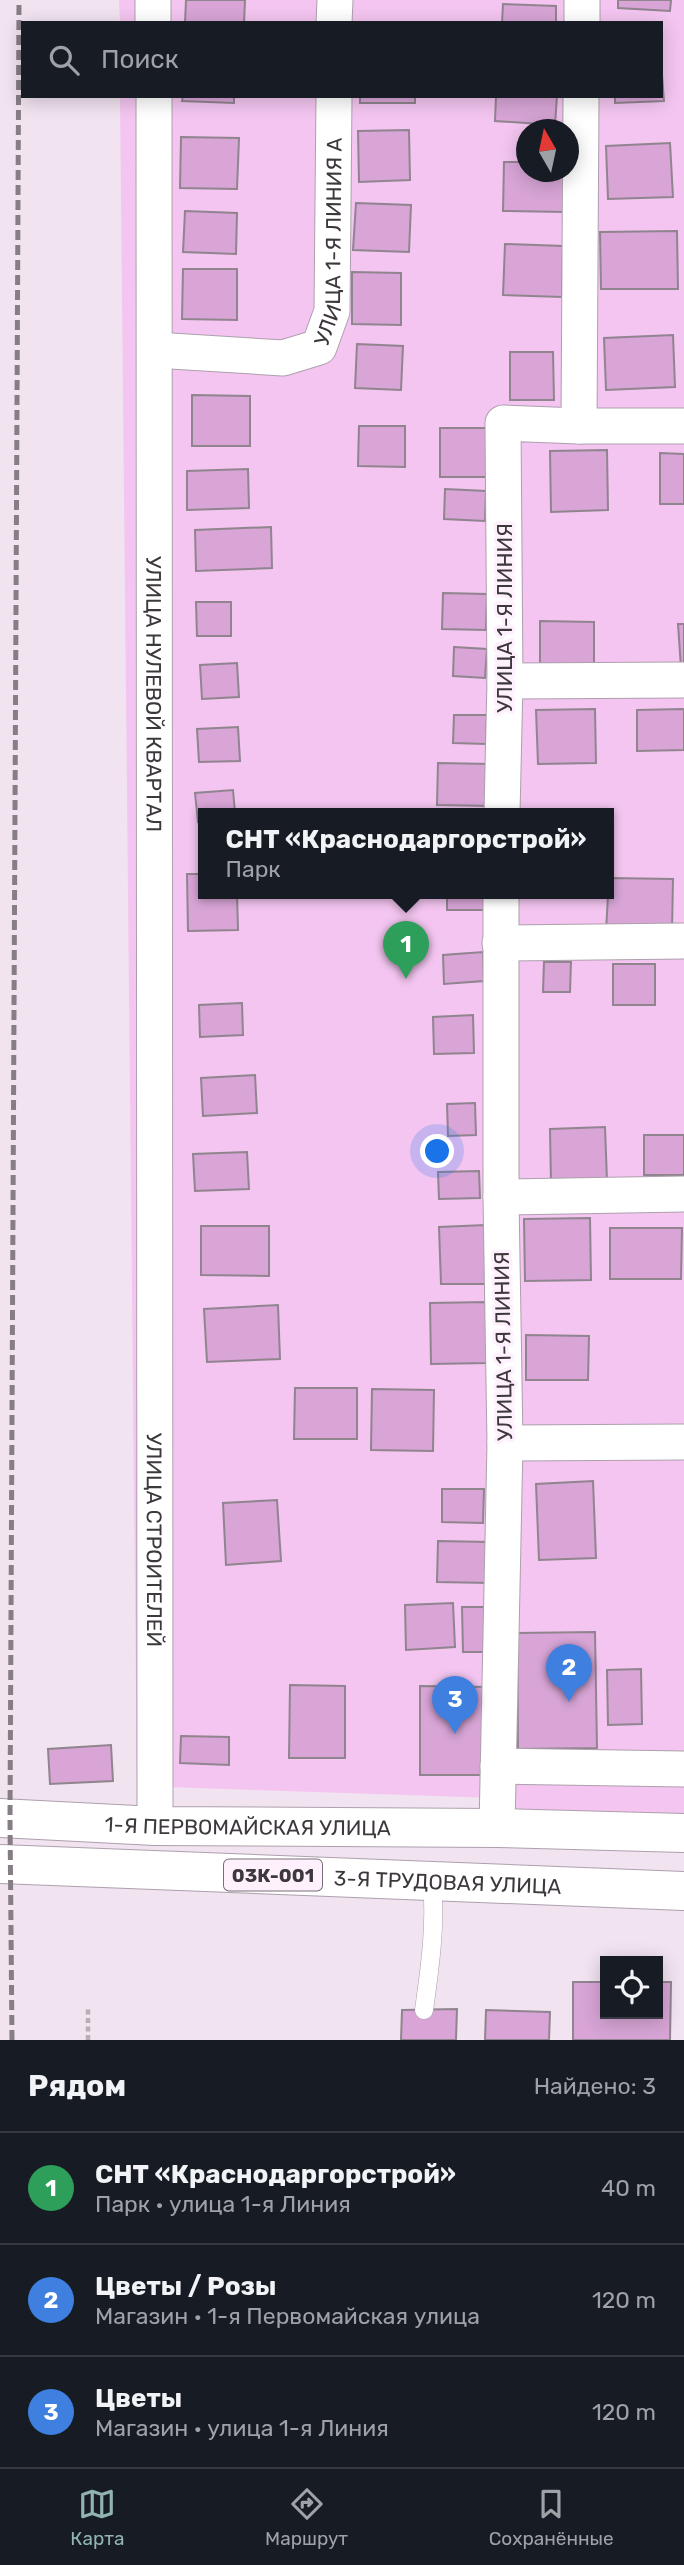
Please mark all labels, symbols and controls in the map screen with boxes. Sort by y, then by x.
search box [21,21,663,98]
icon: search [45,41,83,79]
text: Поиск [101,44,179,75]
north arrow [516,119,579,182]
street label: УЛИЦА 1-Я ЛИНИЯ А [308,138,346,349]
street label: УЛИЦА 1-Я ЛИНИЯ [492,523,517,713]
street label: УЛИЦА НУЛЕВОЙ КВАРТАЛ [142,556,167,832]
popup [198,808,614,899]
text: СНТ «Краснодаргорстрой» [226,824,586,855]
text: Парк [226,855,281,883]
pin: 1 [383,921,429,979]
your location [420,1134,454,1168]
street label: УЛИЦА 1-Я ЛИНИЯ [489,1251,517,1441]
street label: УЛИЦА СТРОИТЕЛЕЙ [142,1433,167,1647]
pin: 2 [546,1644,592,1702]
pin: 3 [432,1676,478,1734]
street label: 1-Я ПЕРВОМАЙСКАЯ УЛИЦА [104,1811,391,1840]
road number: 03К-001 [224,1859,322,1890]
street label: 3-Я ТРУДОВАЯ УЛИЦА [333,1865,562,1899]
map controls [600,1956,663,2019]
button: locate [600,1956,663,2019]
text: Рядом [28,2068,126,2104]
text: Найдено: 3 [534,2072,656,2100]
text: СНТ «Краснодаргорстрой» [95,2159,456,2190]
text: 1 [45,2174,57,2202]
text: 40 m [601,2174,656,2202]
text: Парк · улица 1-я Линия [95,2190,351,2218]
text: Цветы / Розы [95,2271,276,2302]
text: 2 [44,2286,58,2314]
text: 120 m [592,2286,656,2314]
text: Магазин · 1-я Первомайская улица [95,2302,480,2330]
text: Цветы [95,2383,182,2414]
text: 3 [43,2398,59,2426]
text: 120 m [592,2398,656,2426]
text: Магазин · улица 1-я Линия [95,2414,389,2442]
tab: Карта [70,2485,125,2550]
tab: Маршрут [265,2485,348,2550]
tab: Сохранённые [489,2485,614,2550]

